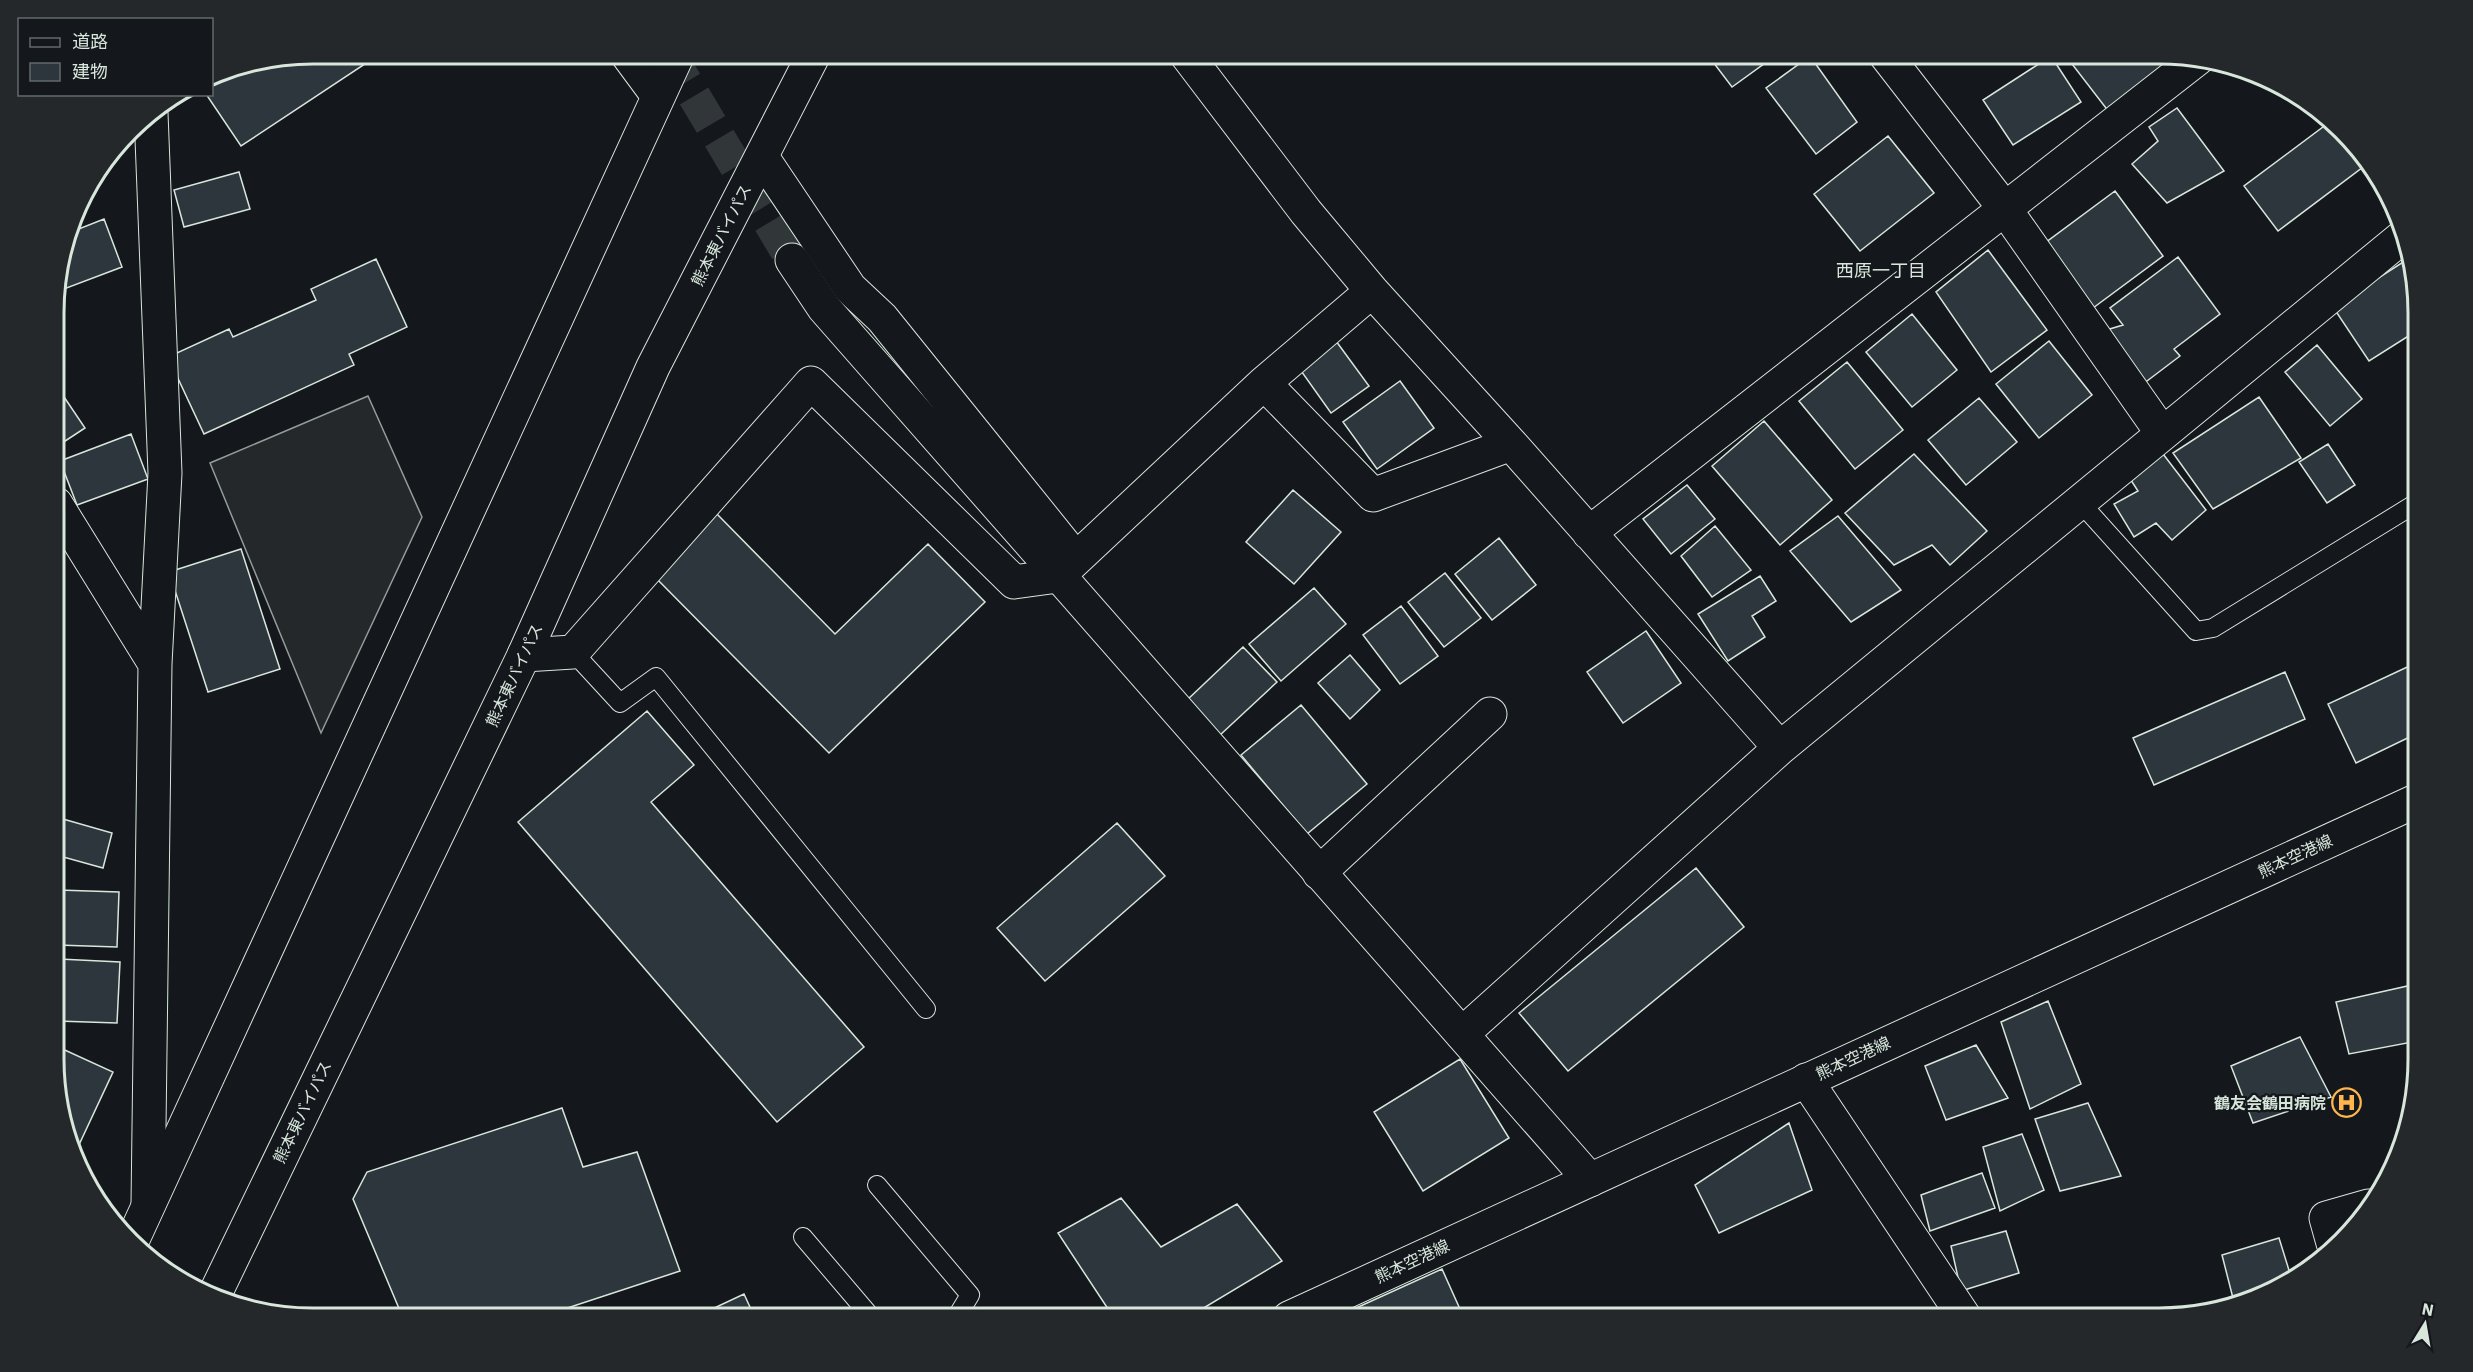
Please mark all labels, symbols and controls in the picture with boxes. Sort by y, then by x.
legend [18,18,213,96]
text: 道路 [72,30,108,53]
text: 建物 [72,60,108,83]
street label: 熊本東バイパス [687,181,755,289]
district label: 西原一丁目 [1836,259,1926,282]
street label: 熊本東バイパス [481,620,547,730]
street label: 熊本空港線 [2255,830,2335,882]
street label: 熊本空港線 [1813,1032,1893,1084]
street label: 熊本東バイパス [269,1057,335,1167]
hospital icon: 鶴友会鶴田病院 [2331,1087,2363,1119]
place label: 鶴友会鶴田病院 [2214,1093,2326,1113]
street label: 熊本空港線 [1372,1235,1452,1287]
north arrow [2395,1294,2455,1354]
text: N [2420,1298,2435,1320]

